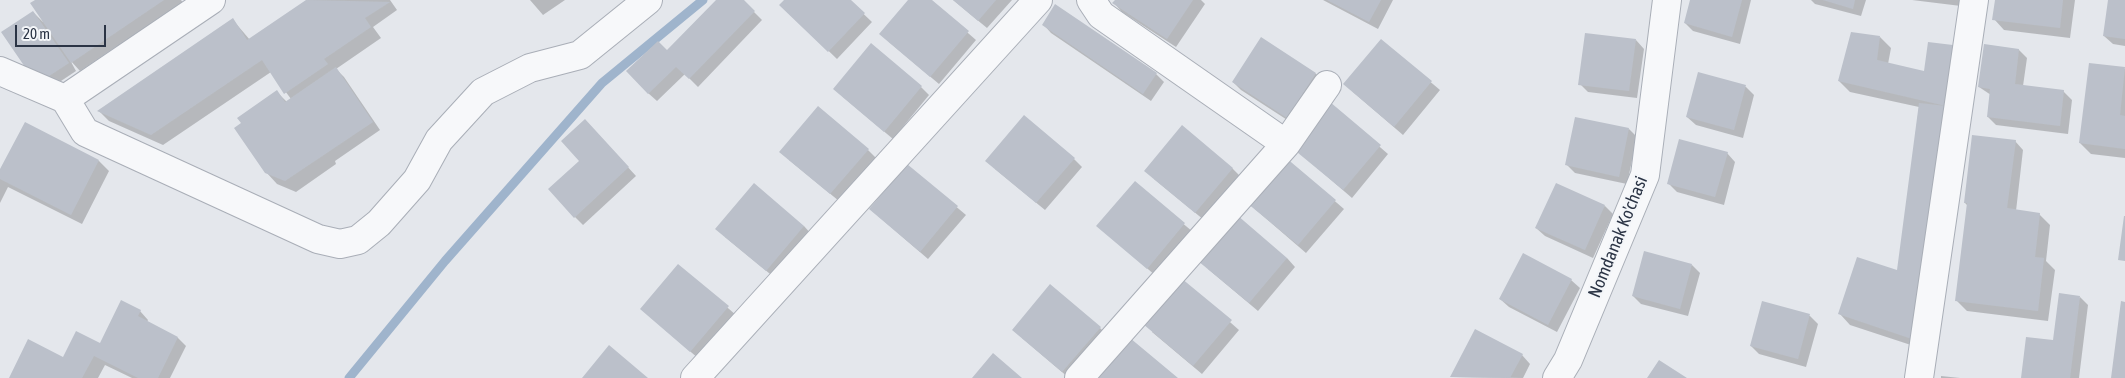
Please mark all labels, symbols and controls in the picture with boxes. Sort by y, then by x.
scale bar [18,15,109,47]
text: 20 m [23,25,50,42]
street label: Nomdanak Ko'chasi [1584,173,1652,301]

